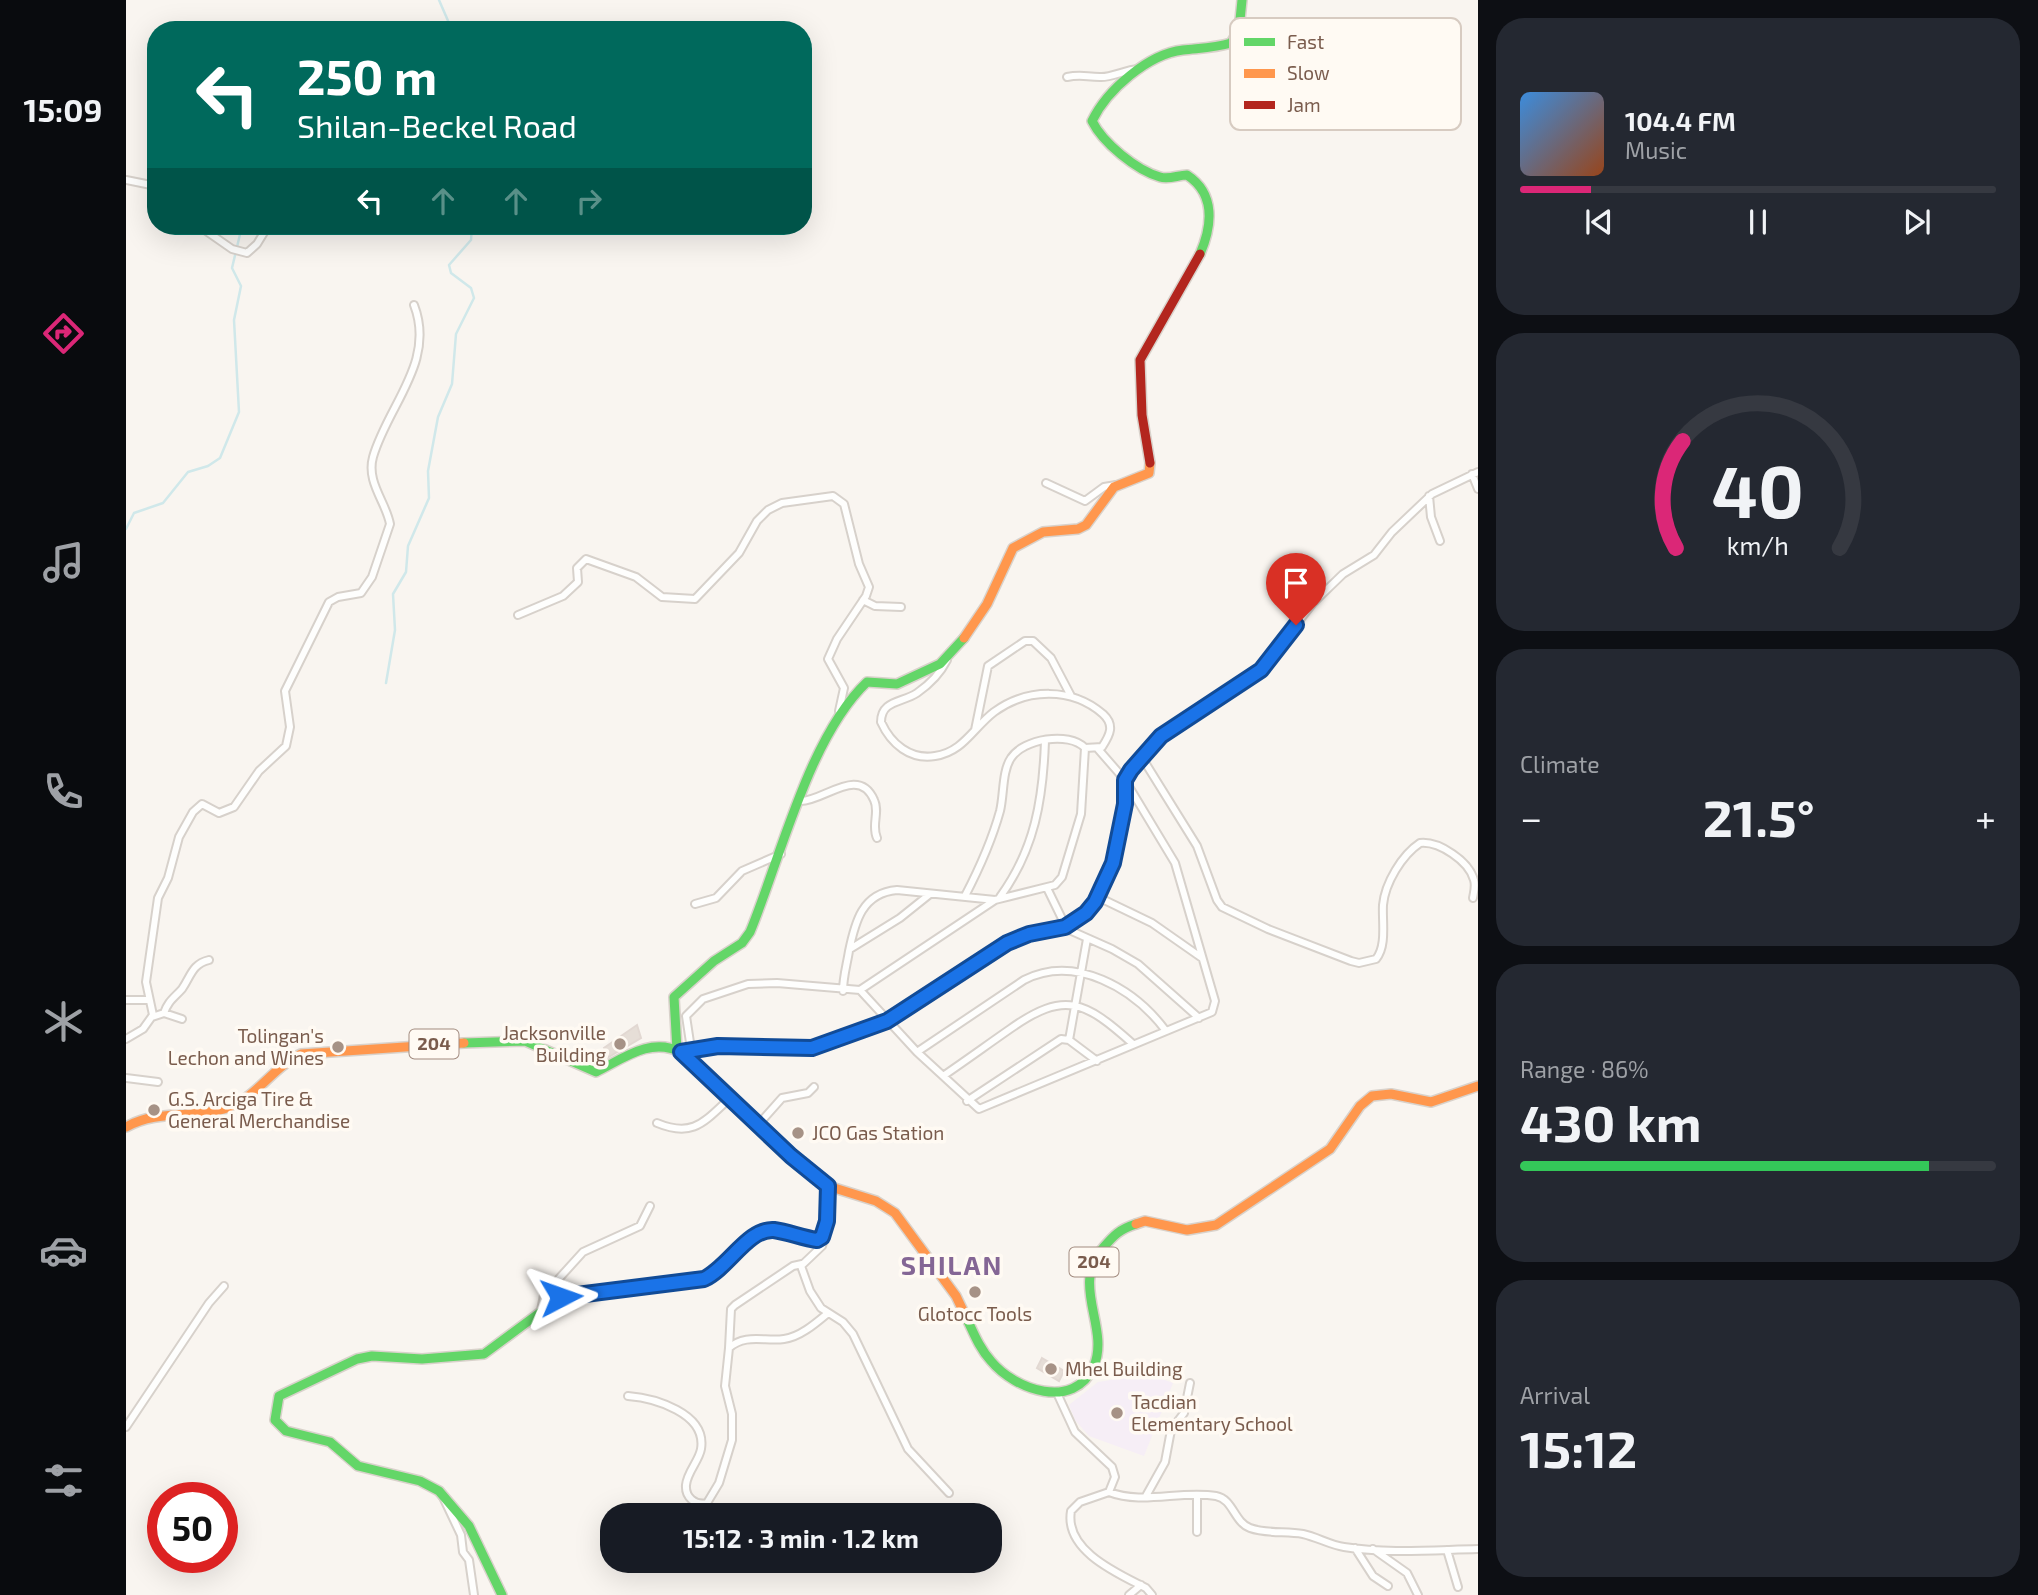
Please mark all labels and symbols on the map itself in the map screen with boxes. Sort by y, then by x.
legend [1230,18,1461,130]
text: Fast [1287,30,1324,53]
text: Slow [1287,61,1330,84]
text: Jam [1287,93,1321,116]
pin [1266,553,1326,625]
place label: Jacksonville Building [502,1021,606,1066]
place label: Tolingan's Lechon and Wines [168,1024,324,1069]
road number: 204 [410,1030,458,1058]
marker: Jacksonville Building [612,1036,628,1052]
marker: Tolingan's Lechon and Wines [330,1039,346,1055]
place label: G.S. Arciga Tire & General Merchandise [168,1087,350,1132]
marker: G.S. Arciga Tire & General Merchandise [146,1102,162,1118]
place label: JCO Gas Station [812,1121,944,1144]
marker: JCO Gas Station [790,1125,806,1141]
road number: 204 [1070,1247,1118,1276]
district label: SHILAN [901,1249,1003,1280]
position arrow [524,1260,598,1334]
marker: Glotocc Tools [967,1284,983,1300]
place label: Glotocc Tools [918,1302,1032,1325]
place label: Mhel Building [1065,1357,1183,1380]
marker: Mhel Building [1043,1361,1059,1377]
place label: Tacdian Elementary School [1131,1390,1293,1435]
marker: Tacdian Elementary School [1109,1405,1125,1421]
speed limit sign: 50 [147,1482,238,1573]

